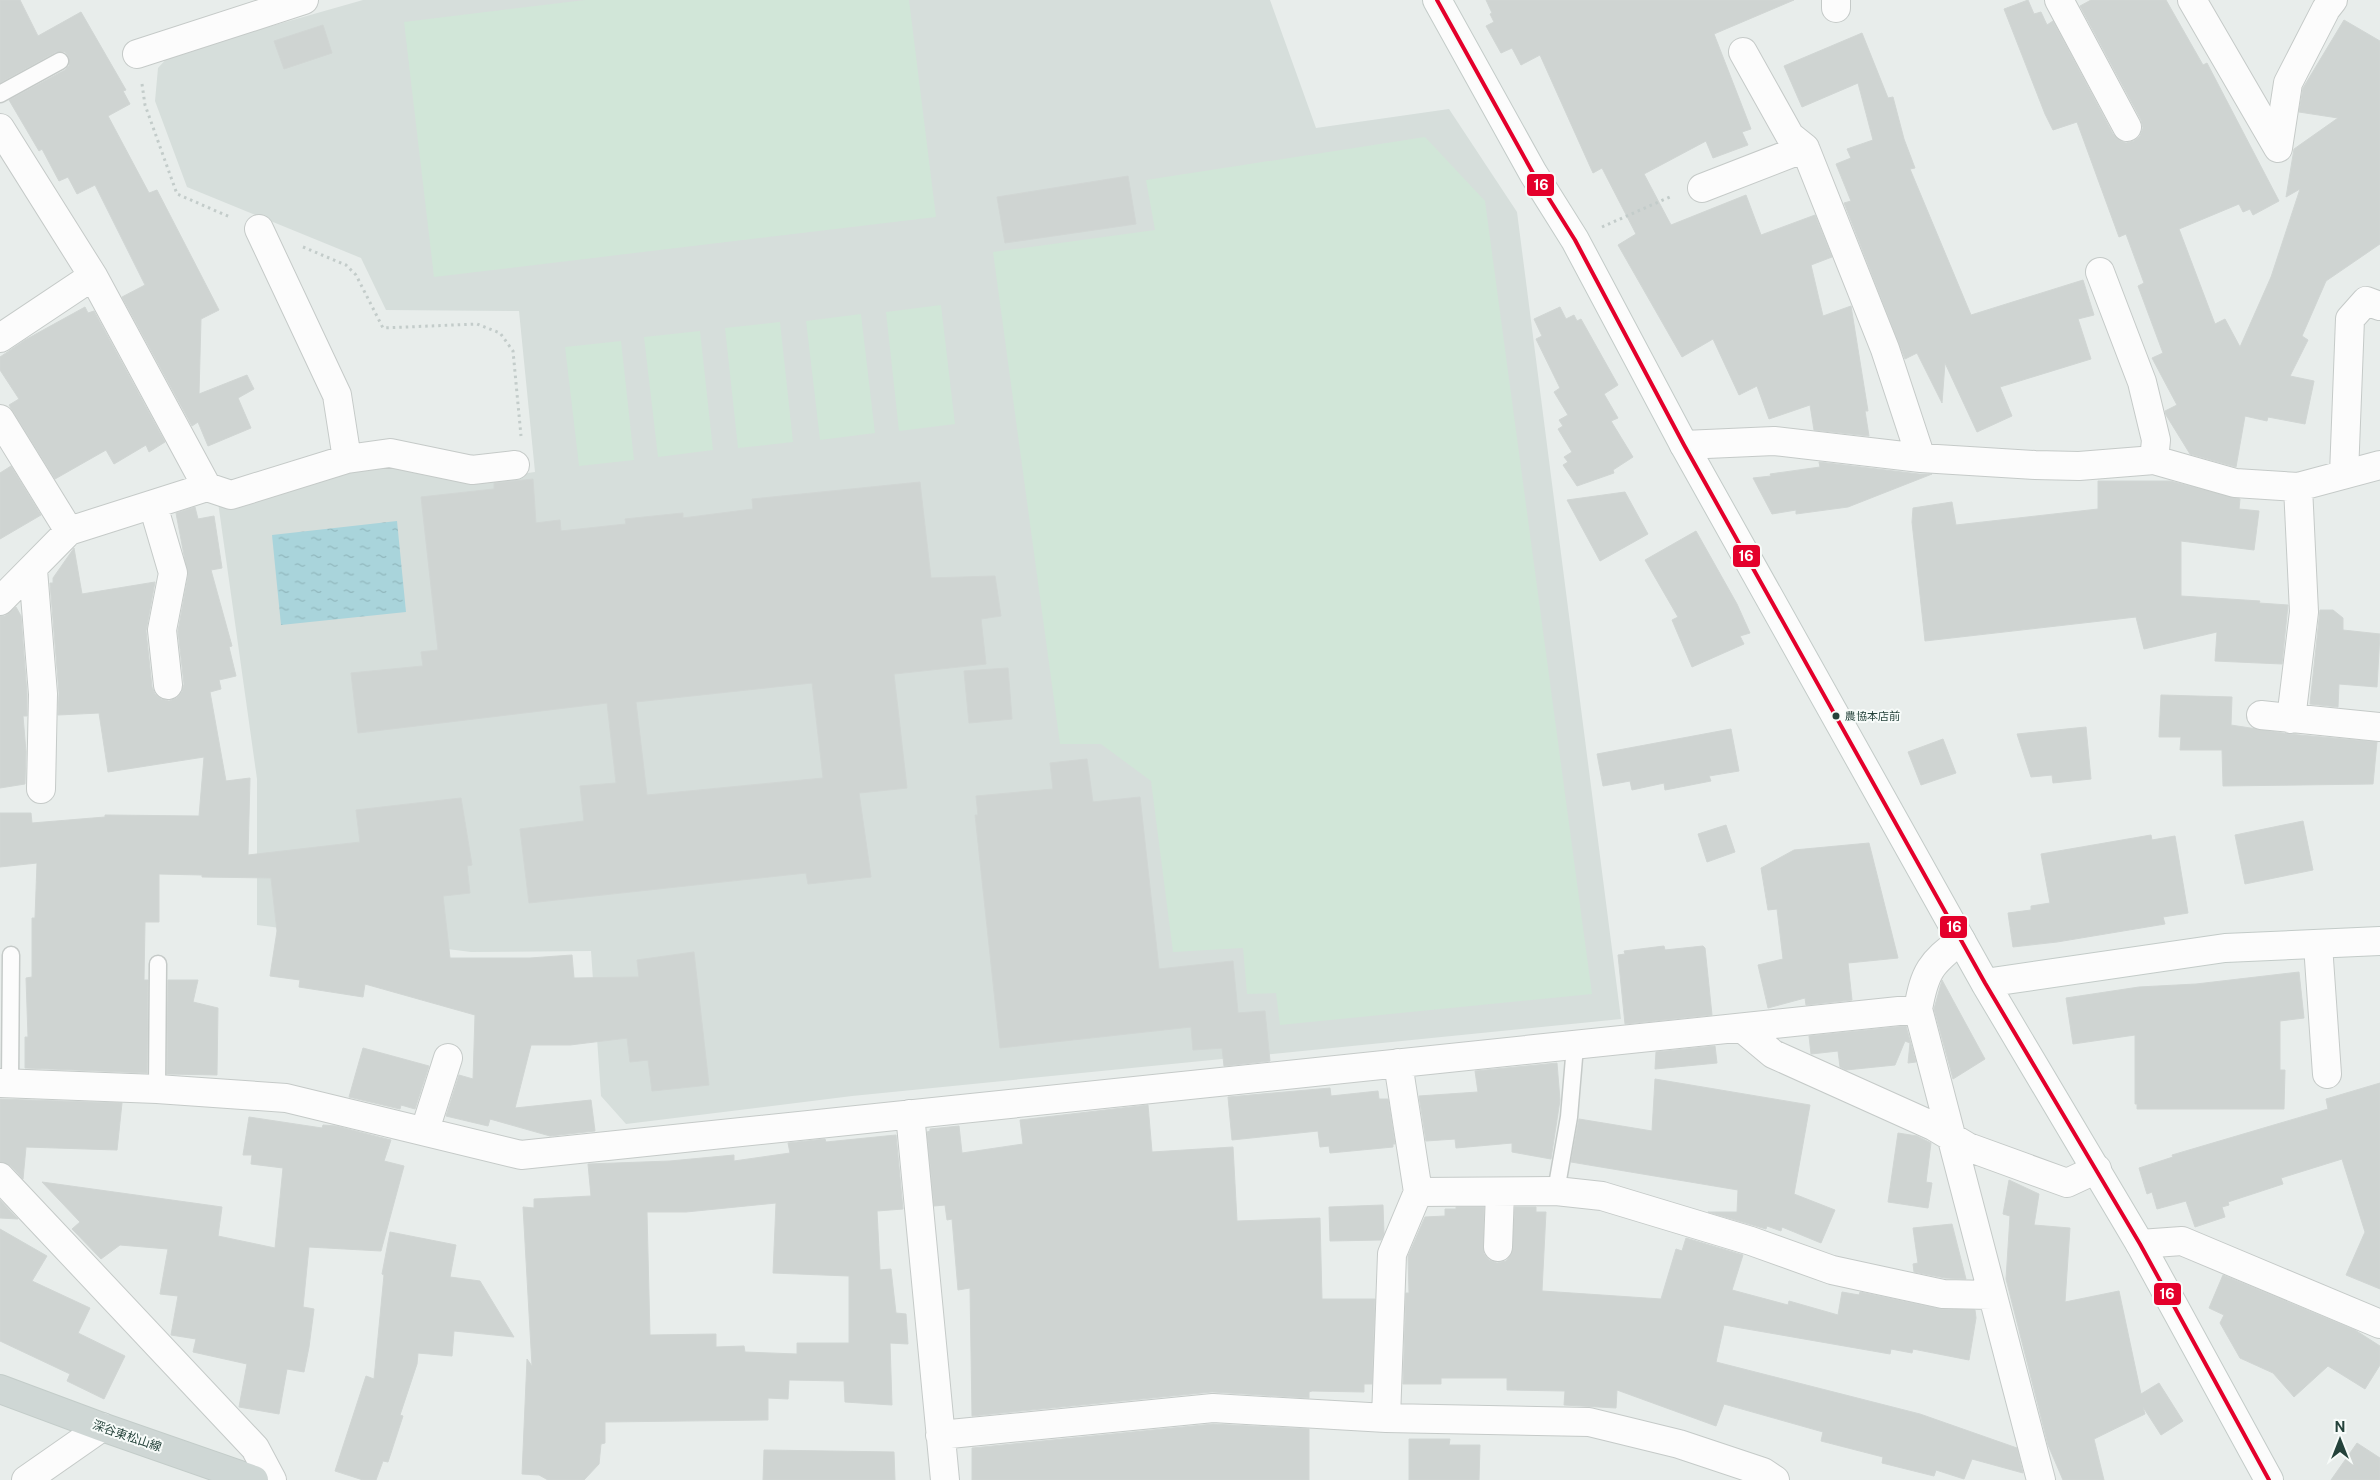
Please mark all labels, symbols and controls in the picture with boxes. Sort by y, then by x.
line badge: 16 [1526,173,1555,197]
text: 16 [1533,177,1549,193]
line badge: 16 [1732,544,1761,568]
text: 16 [1738,548,1754,564]
place label: 農協本店前 [1845,710,1900,722]
marker: 農協本店前 [1831,711,1841,721]
line badge: 16 [1939,915,1968,939]
text: 16 [1946,919,1962,935]
line badge: 16 [2153,1282,2182,1306]
text: 16 [2159,1286,2175,1302]
north arrow [2315,1415,2365,1465]
street label: 深谷東松山線 [91,1418,163,1454]
text: N [2335,1419,2345,1435]

